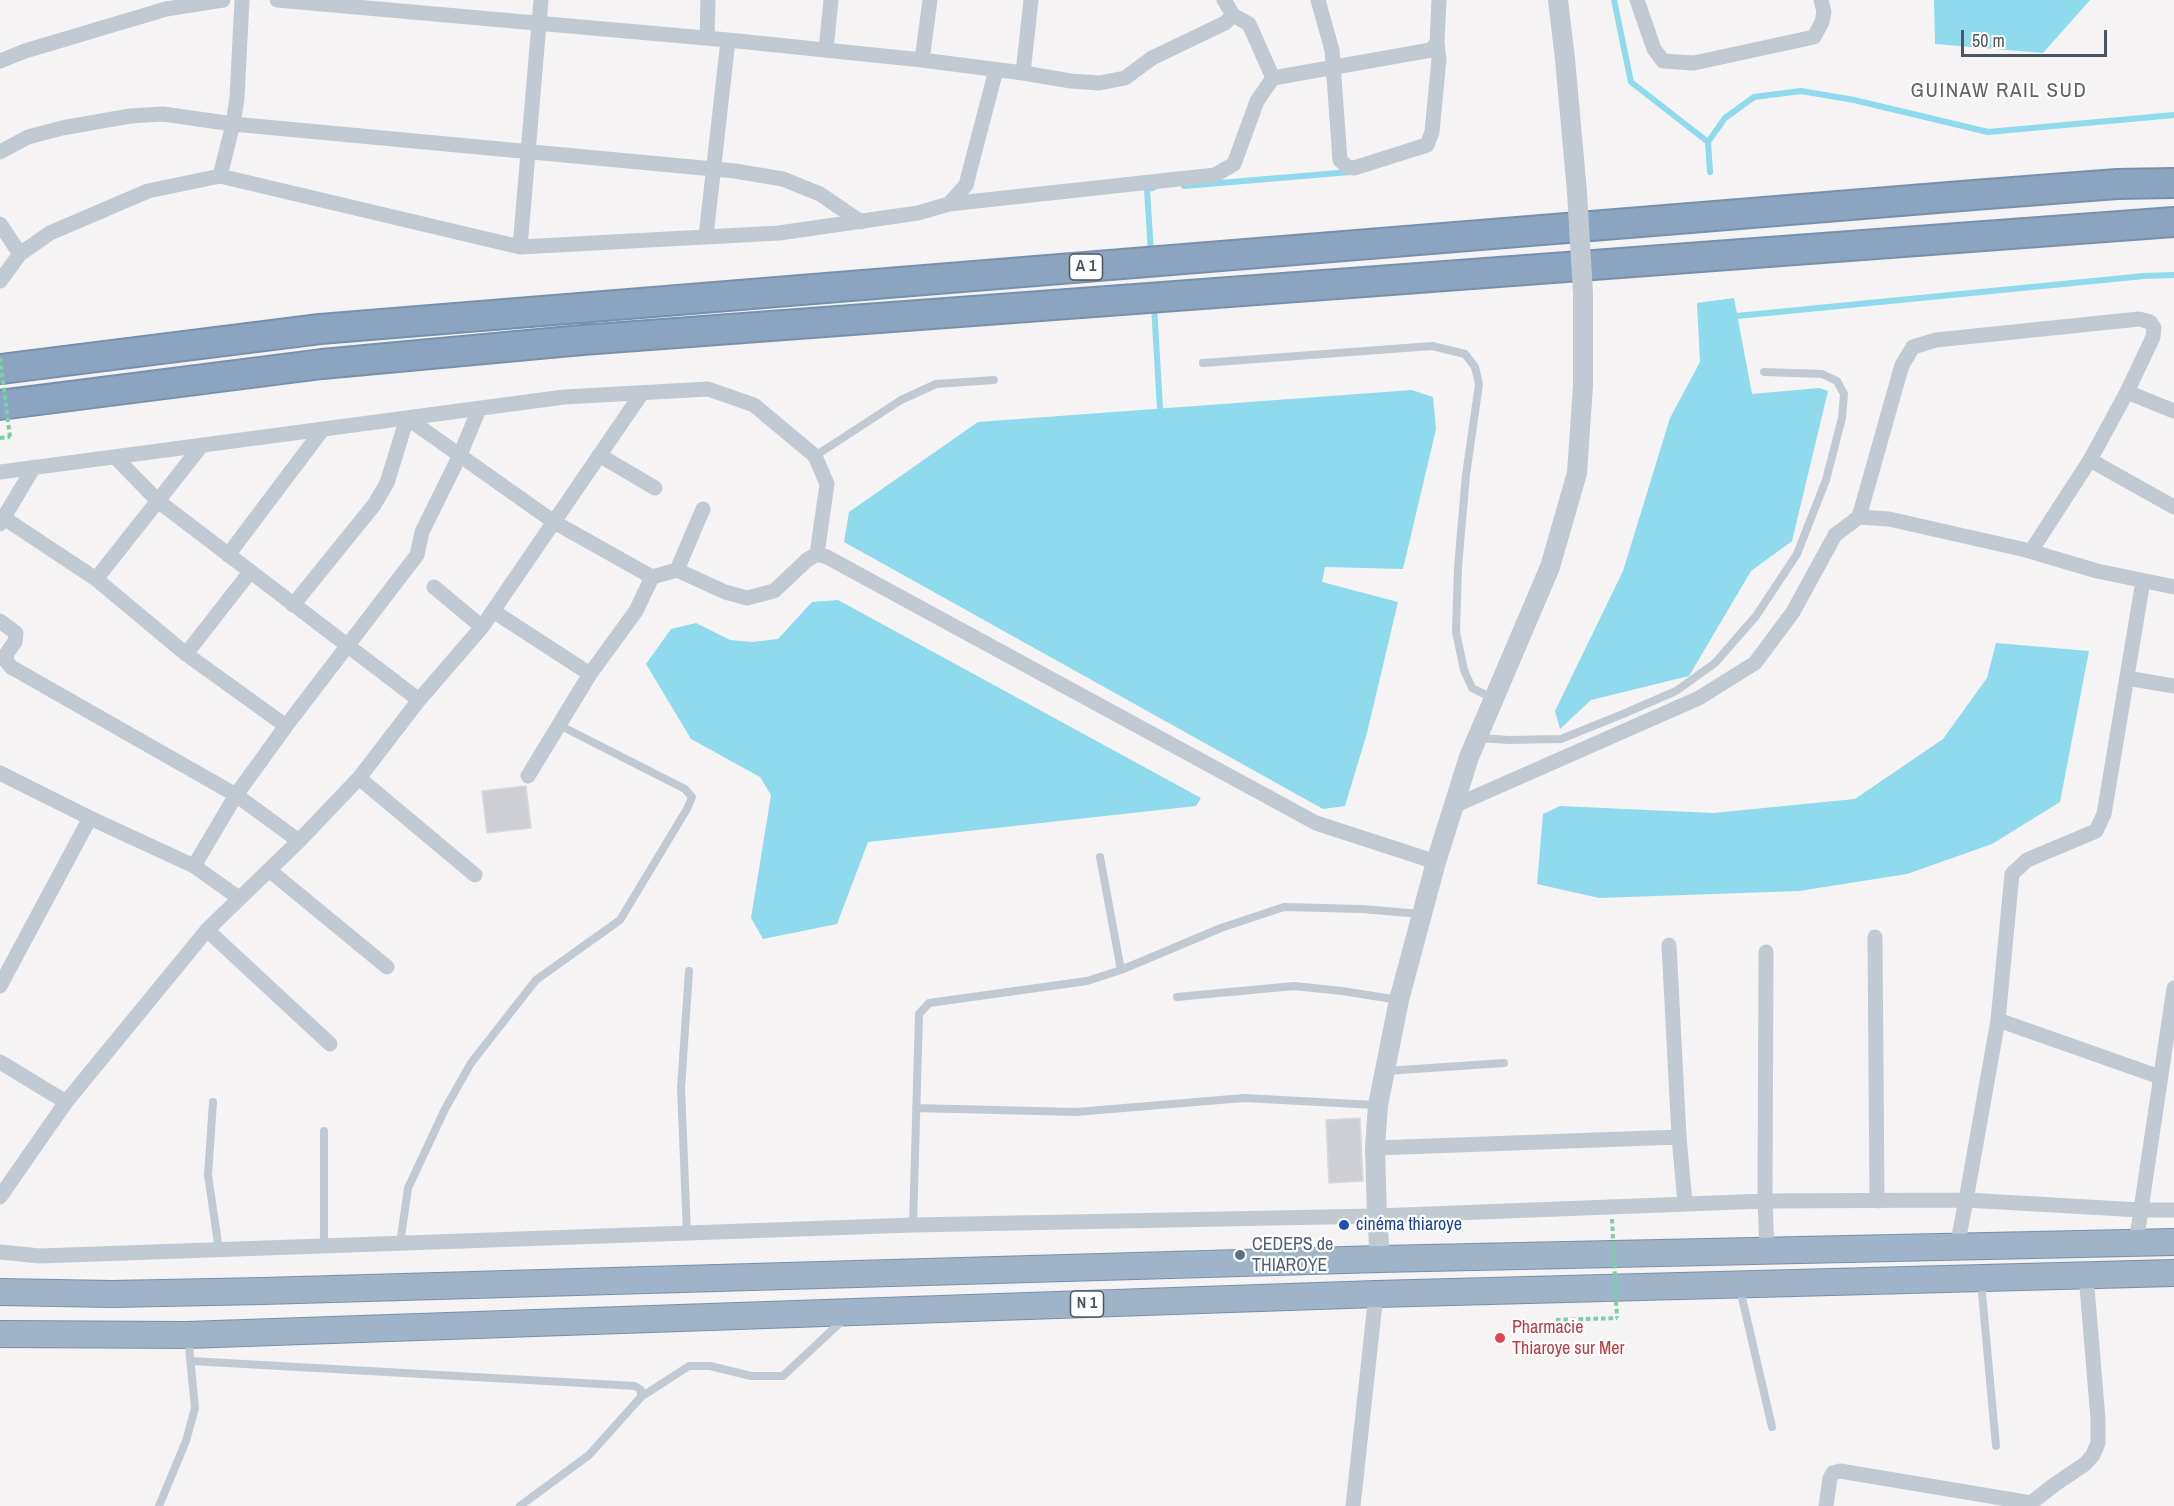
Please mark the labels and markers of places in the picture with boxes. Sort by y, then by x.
place label: cinéma thiaroye [1356,1214,1462,1236]
marker: cinéma thiaroye [1337,1218,1351,1232]
place label: CEDEPS de THIAROYE [1252,1234,1333,1276]
marker: CEDEPS de THIAROYE [1233,1248,1247,1262]
place label: Pharmacie Thiaroye sur Mer [1512,1317,1624,1360]
marker: Pharmacie Thiaroye sur Mer [1493,1331,1507,1345]

